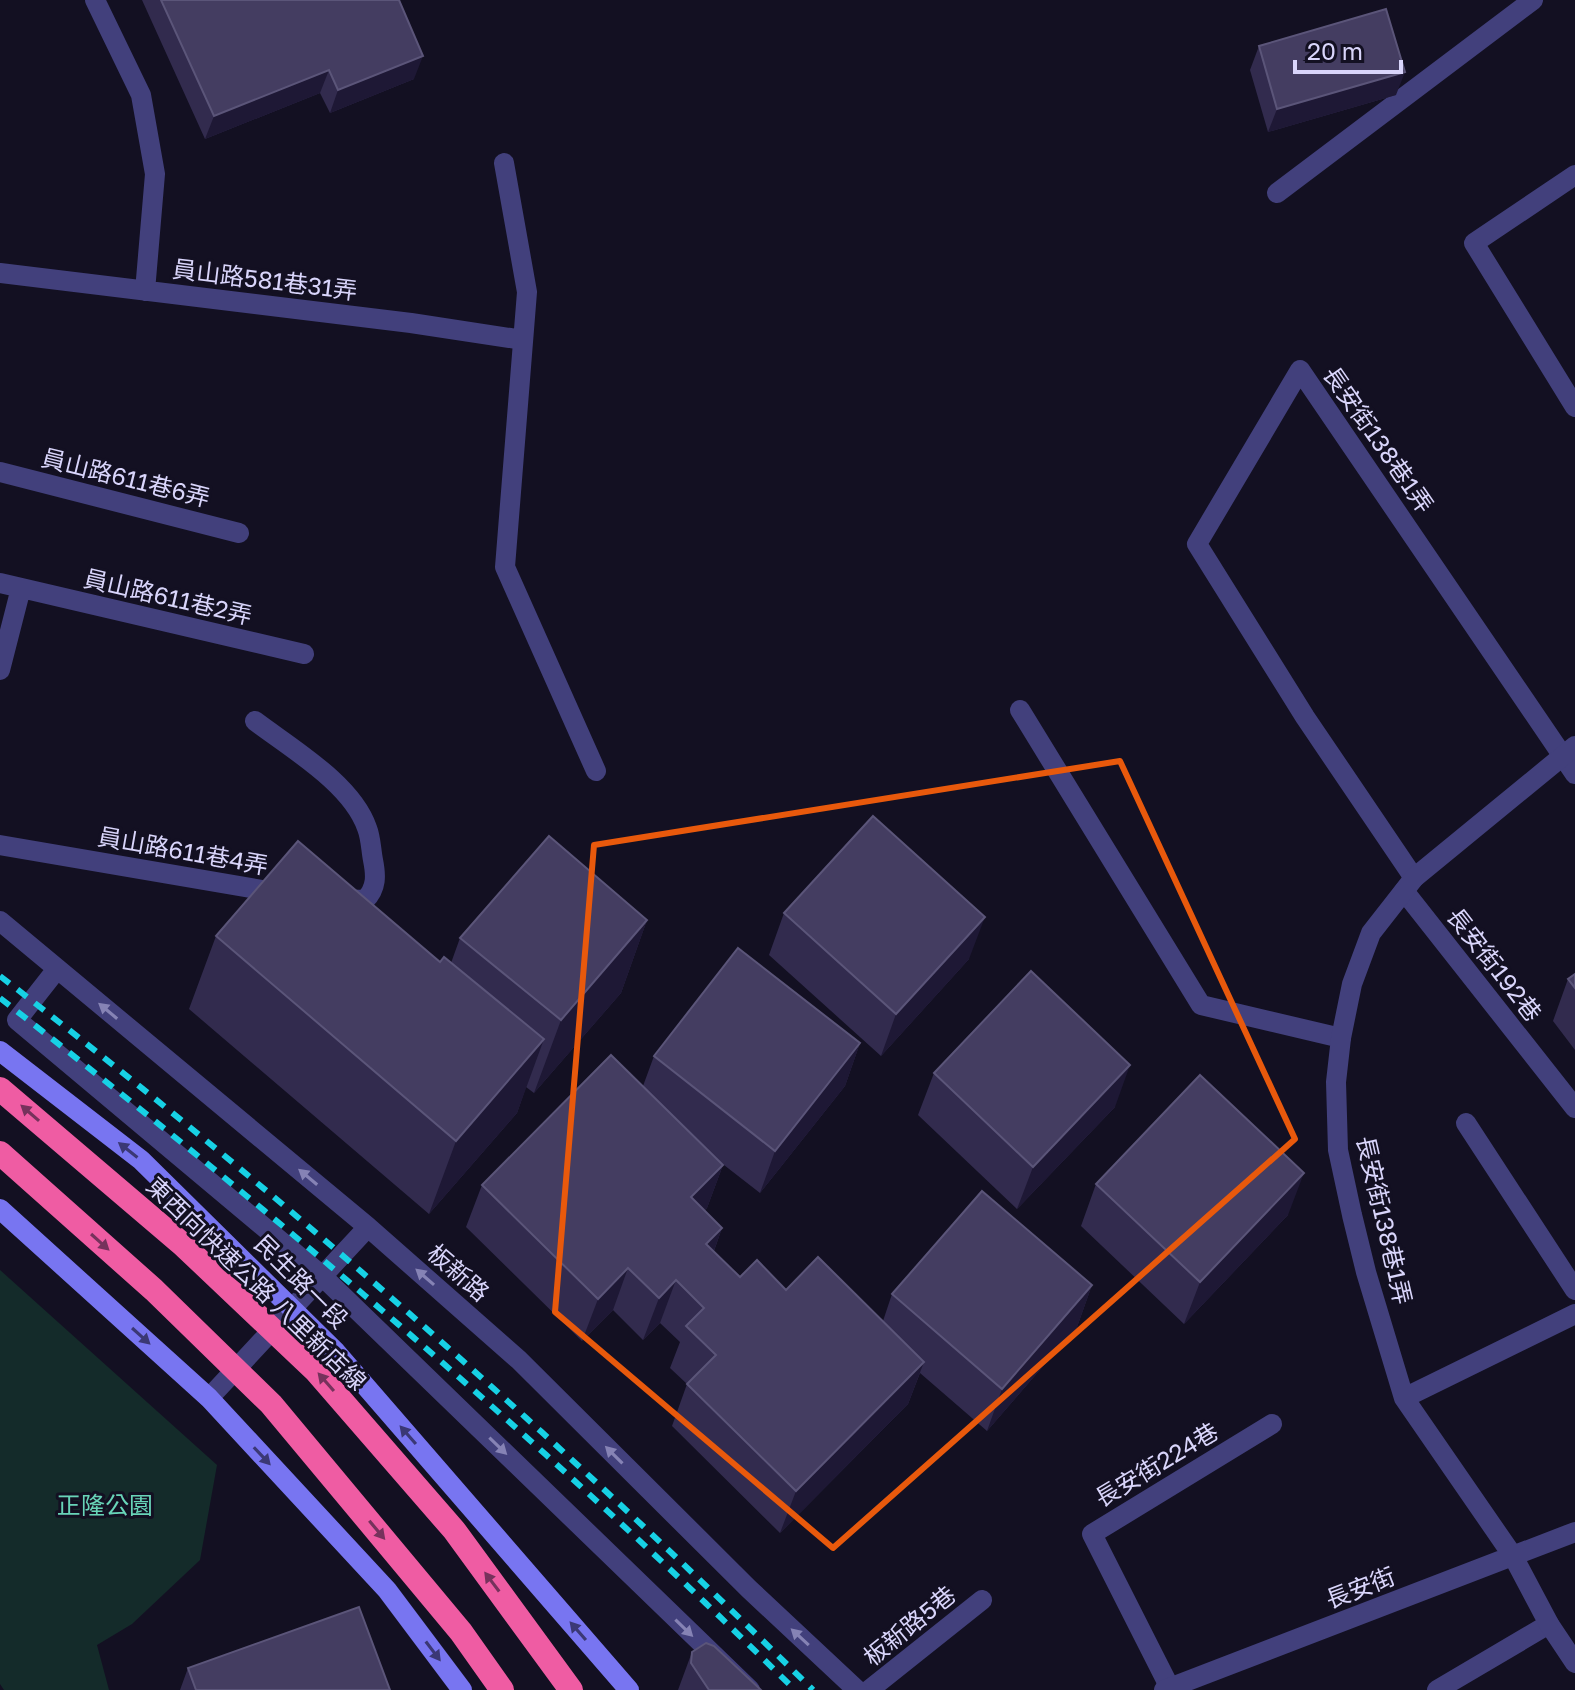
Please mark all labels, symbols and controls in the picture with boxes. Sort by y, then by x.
scale bar [1295,24,1401,74]
text: 20 m [1307,36,1363,65]
street label: 員山路581巷31弄 [171,253,359,305]
street label: 長安街138巷1弄 [1318,360,1440,518]
street label: 員山路611巷6弄 [39,442,213,512]
street label: 員山路611巷2弄 [81,563,255,629]
street label: 員山路611巷4弄 [96,821,270,879]
street label: 長安街192巷 [1442,901,1548,1027]
one-way arrow [98,1003,118,1020]
one-way arrow [20,1105,40,1122]
street label: 長安街138巷1弄 [1352,1133,1418,1307]
one-way arrow [117,1142,138,1158]
one-way arrow [298,1169,318,1186]
street label: 東西向快速公路 八里新店線 [141,1170,373,1396]
street label: 民生路一段 [249,1228,355,1334]
one-way arrow [91,1233,110,1251]
street label: 板新路 [422,1237,496,1307]
one-way arrow [415,1269,435,1286]
one-way arrow [132,1327,151,1345]
one-way arrow [317,1373,335,1392]
street label: 長安街224巷 [1089,1416,1223,1512]
one-way arrow [399,1425,417,1444]
one-way arrow [488,1437,507,1455]
one-way arrow [253,1446,271,1465]
one-way arrow [605,1446,624,1465]
park label: 正隆公園 [57,1490,153,1519]
one-way arrow [368,1520,385,1540]
street label: 長安街 [1321,1561,1399,1613]
one-way arrow [485,1571,500,1592]
street label: 板新路5巷 [857,1579,961,1671]
one-way arrow [674,1618,693,1636]
one-way arrow [570,1622,587,1642]
one-way arrow [791,1628,810,1646]
one-way arrow [425,1641,441,1661]

